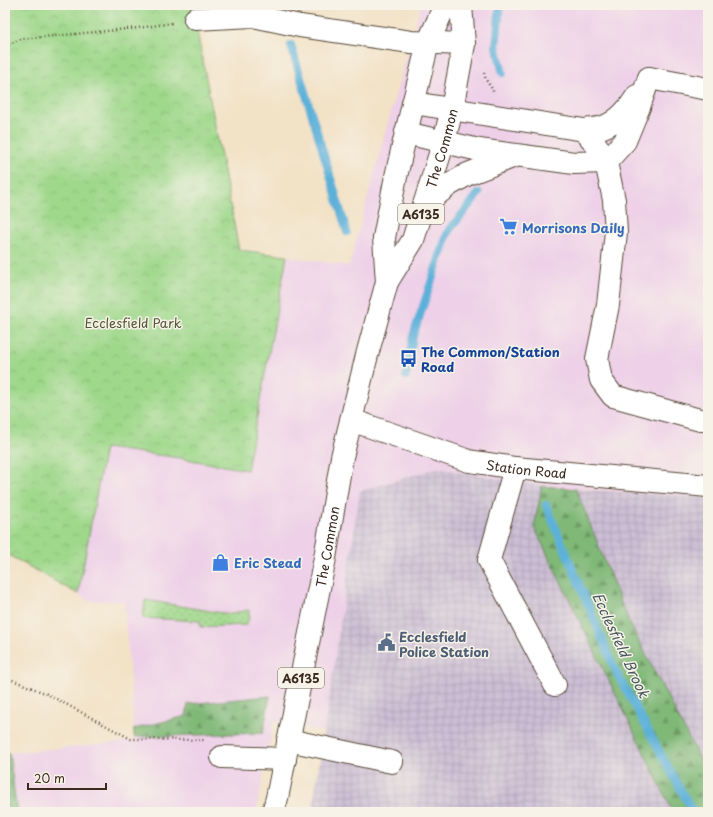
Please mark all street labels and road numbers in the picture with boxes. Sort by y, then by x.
street label: The Common [420,106,461,190]
road number: A6135 [398,204,444,224]
street label: Station Road [485,454,568,482]
street label: The Common [310,504,343,589]
road number: A6135 [278,668,324,688]

